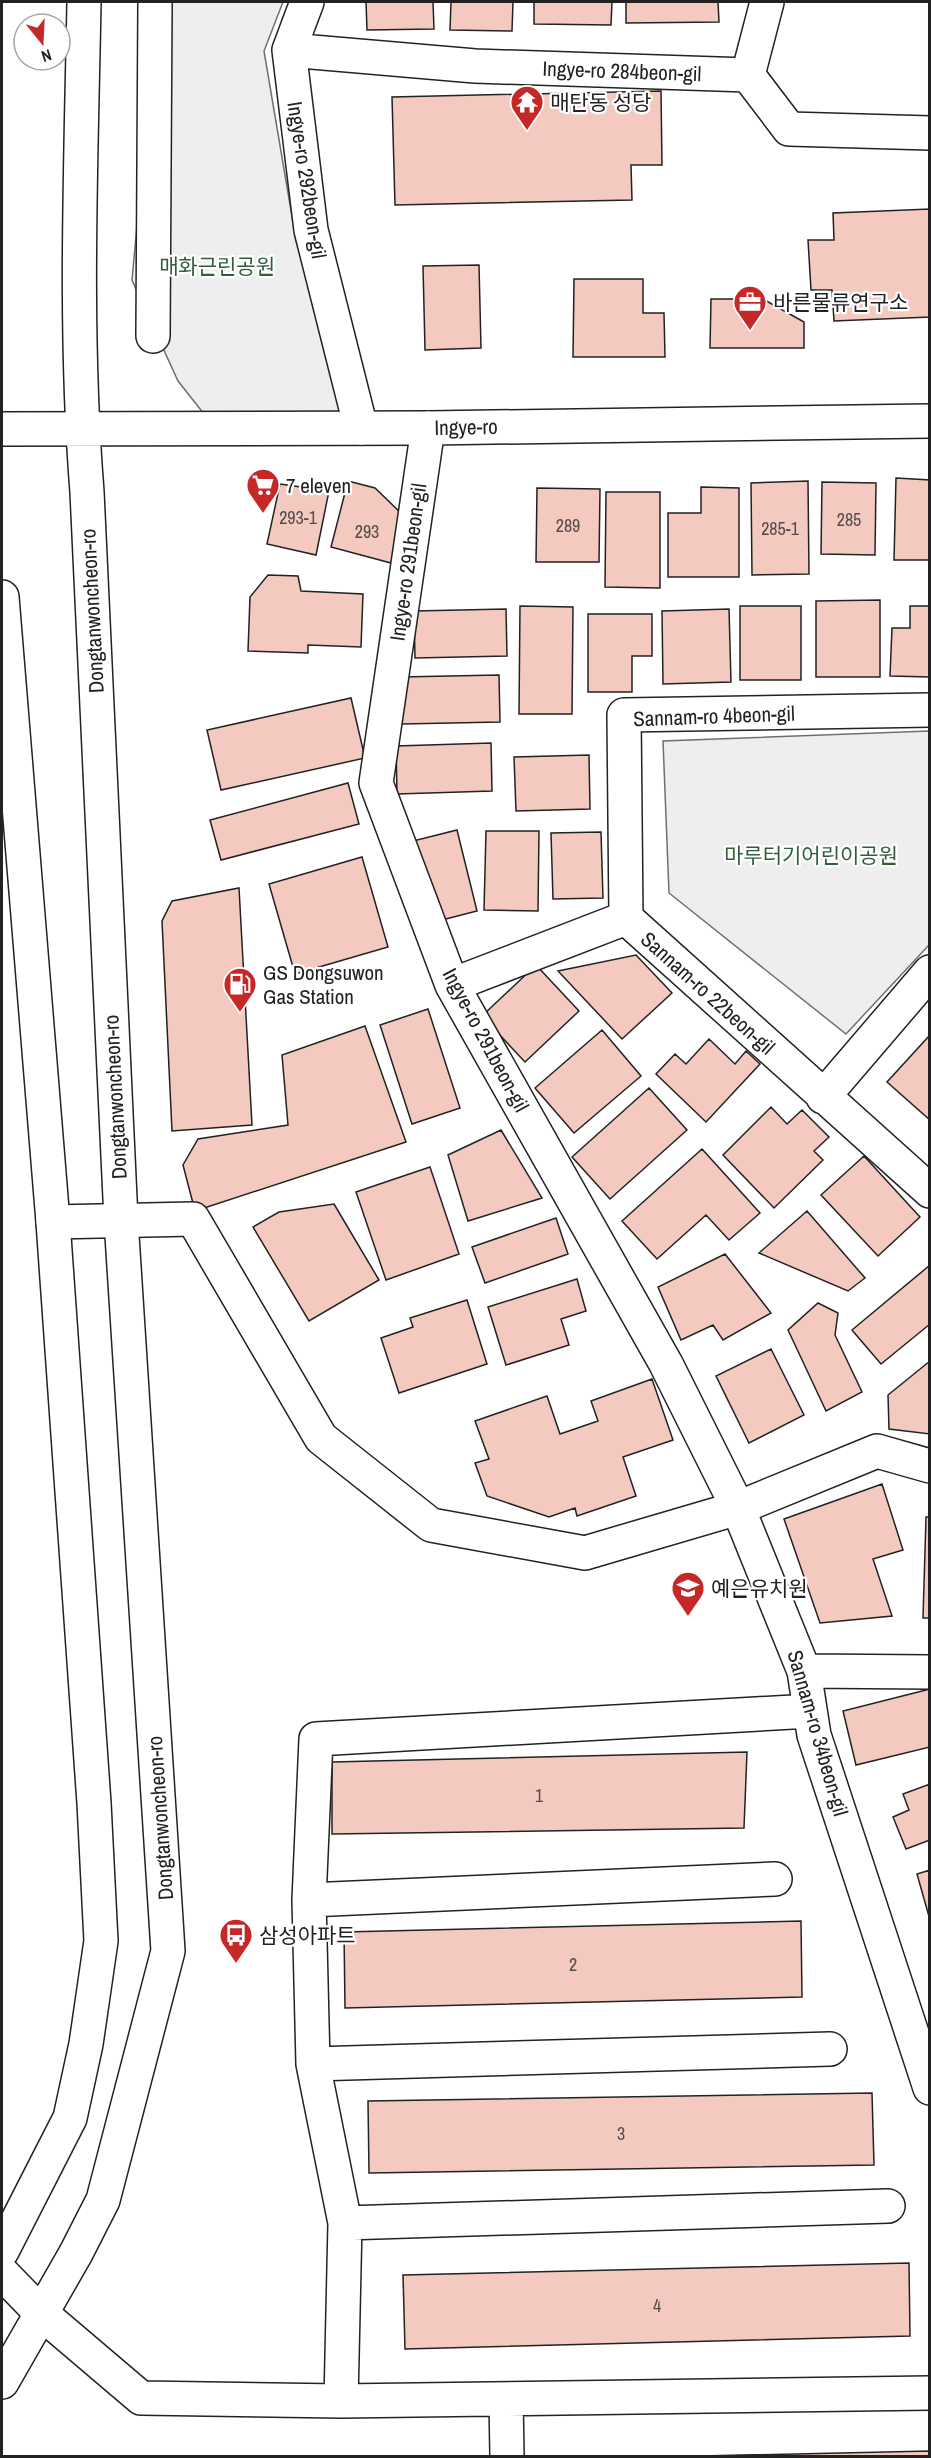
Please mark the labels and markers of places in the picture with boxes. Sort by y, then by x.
temple icon: 매탄동 성당 [509,84,545,131]
place label: 매탄동 성당 [550,88,651,117]
office icon: 바른물류연구소 [732,284,768,331]
place label: 바른물류연구소 [773,288,908,317]
supermarket icon: 7 eleven [245,467,281,514]
place label: 7 eleven [286,471,351,500]
place label: GS Dongsuwon Gas Station [263,958,384,1011]
fuel station icon: GS Dongsuwon Gas Station [222,966,258,1013]
school or university icon: 예은유치원 [670,1570,706,1617]
place label: 예은유치원 [711,1574,808,1603]
bus stop icon: 삼성아파트 [218,1917,254,1964]
place label: 삼성아파트 [259,1921,356,1950]

